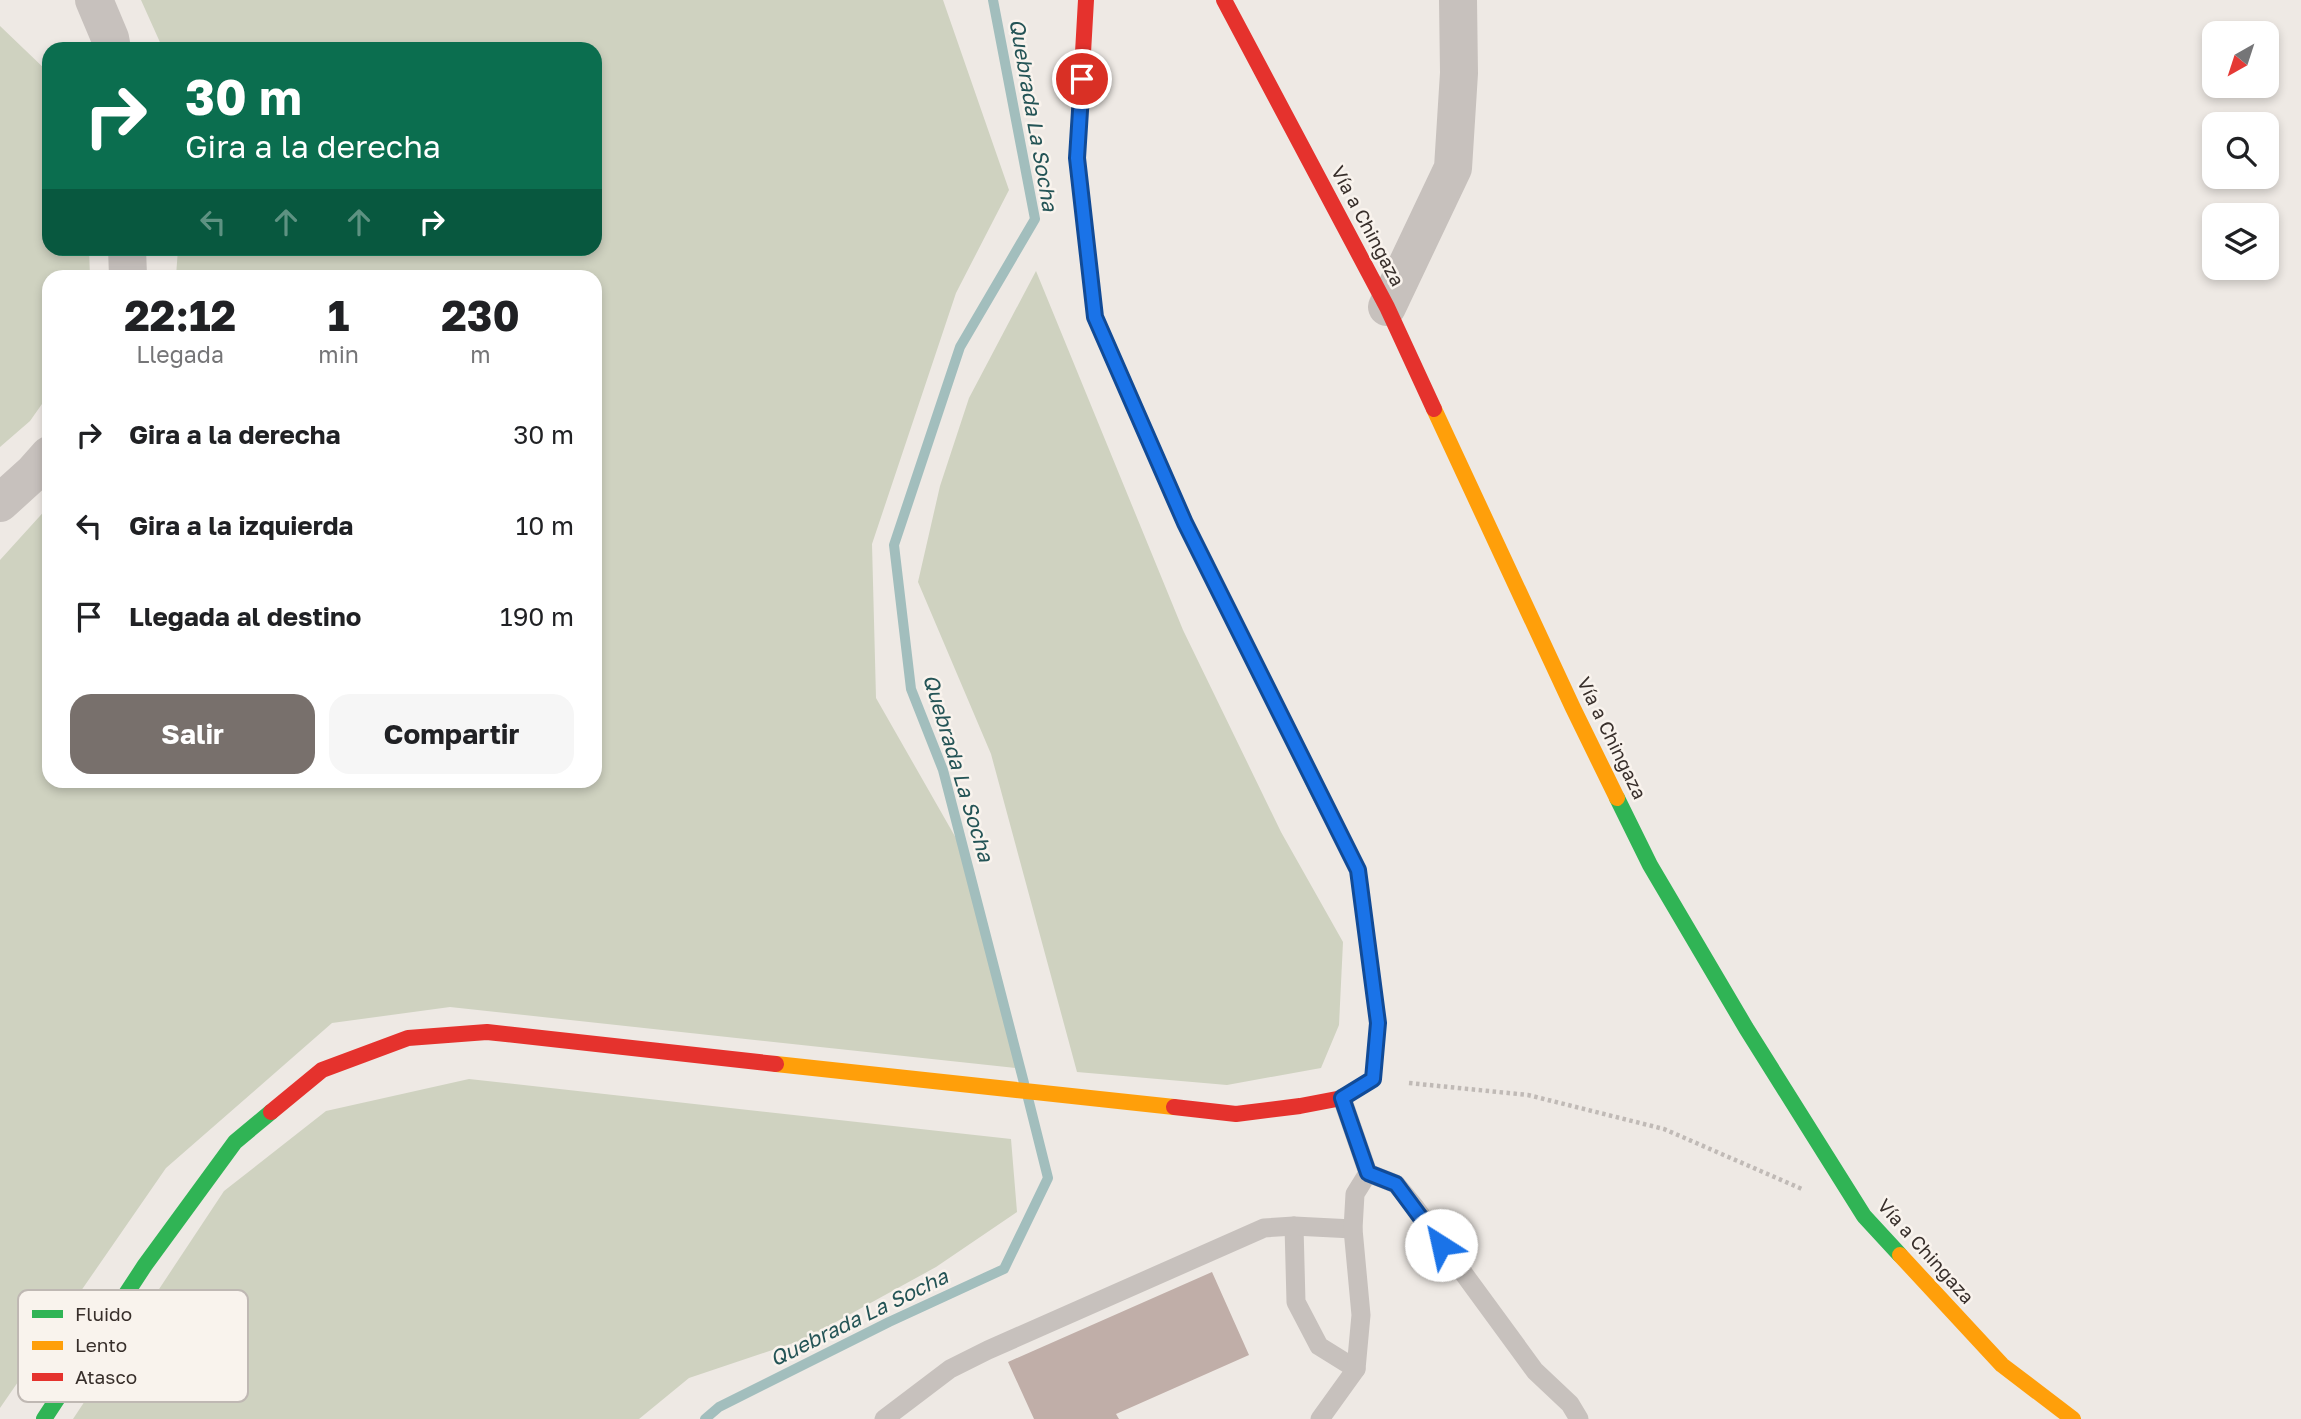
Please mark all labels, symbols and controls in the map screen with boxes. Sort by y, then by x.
water label: Quebrada La Socha [1004,17,1064,214]
north arrow [2202,21,2278,98]
map controls [2202,21,2279,280]
pin [1052,49,1112,109]
icon: arrive [1063,60,1101,98]
text: 30 m [185,67,302,126]
icon: right [70,70,161,161]
button: search [2202,112,2279,189]
text: Gira a la derecha [185,127,441,165]
street label: Vía a Chingaza [1327,162,1410,290]
icon: left [194,203,232,241]
icon: ahead [267,203,305,241]
icon: ahead [340,203,378,241]
icon: right [413,203,451,241]
button: layers [2202,203,2279,280]
text: 22:12 [124,290,236,340]
text: 1 [328,290,350,340]
text: 230 [441,290,520,340]
text: Llegada [136,340,224,368]
text: min [318,340,359,368]
text: m [470,340,491,368]
icon: right [70,416,108,454]
text: Gira a la derecha [129,419,341,450]
text: 30 m [513,419,574,450]
icon: left [70,507,108,545]
text: Gira a la izquierda [129,510,353,541]
text: 10 m [516,510,574,541]
icon: arrive [70,598,108,636]
text: Llegada al destino [129,601,361,632]
text: 190 m [500,601,574,632]
water label: Quebrada La Socha [918,671,1000,866]
street label: Vía a Chingaza [1573,673,1652,803]
button: Salir [70,694,315,774]
button: Compartir [329,694,574,774]
street label: Vía a Chingaza [1873,1194,1979,1308]
position arrow [1404,1208,1478,1282]
water label: Quebrada La Socha [765,1262,953,1371]
legend [18,1290,248,1402]
text: Fluido [75,1302,132,1325]
text: Lento [75,1333,127,1356]
text: Atasco [75,1365,137,1388]

